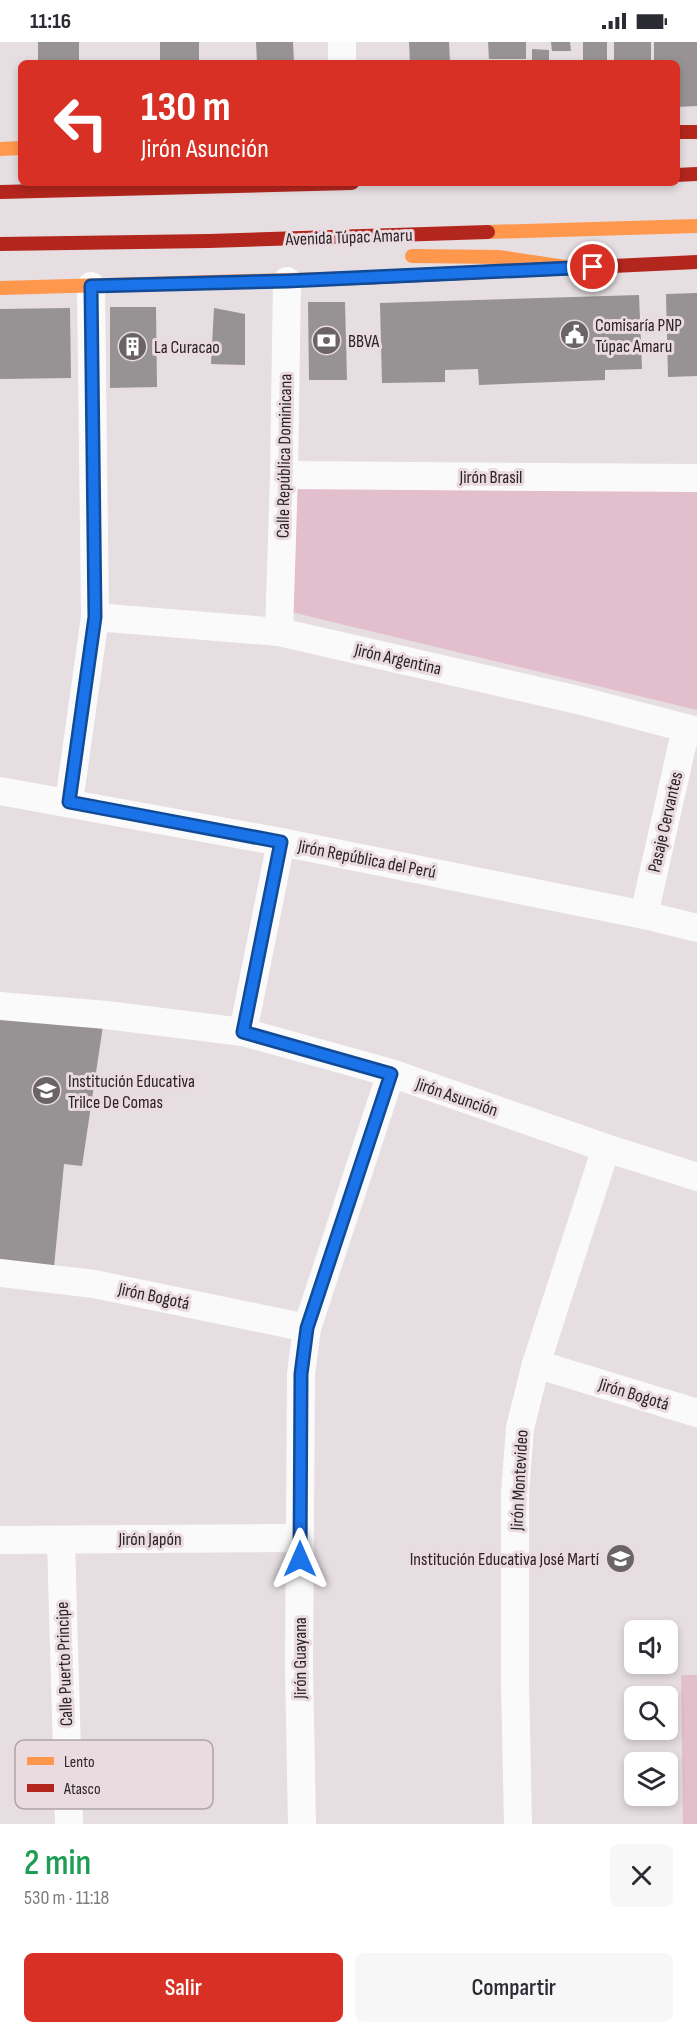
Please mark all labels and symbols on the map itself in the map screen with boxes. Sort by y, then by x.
street label: Avenida Túpac Amaru [284,225,413,250]
pin [567,241,618,292]
place label: Comisaría PNP Túpac Amaru [595,315,682,357]
public building icon: Comisaría PNP Túpac Amaru [558,319,590,351]
bank icon: BBVA [311,325,343,357]
building icon: La Curacao [117,331,149,363]
place label: BBVA [348,331,380,352]
place label: La Curacao [154,337,220,358]
street label: Calle República Dominicana [273,373,296,538]
street label: Jirón Brasil [459,467,522,488]
street label: Jirón Argentina [352,639,443,680]
street label: Pasaje Cervantes [644,770,687,874]
street label: Jirón República del Perú [295,836,438,883]
place label: Institución Educativa Trilce De Comas [68,1071,195,1113]
street label: Jirón Asunción [412,1073,500,1121]
school or university icon: Institución Educativa Trilce De Comas [31,1075,63,1107]
street label: Jirón Bogotá [115,1278,191,1314]
street label: Jirón Bogotá [595,1374,672,1415]
street label: Jirón Montevideo [506,1429,533,1532]
position arrow [268,1527,332,1591]
street label: Jirón Japón [117,1529,182,1550]
school or university icon: Institución Educativa José Martí [604,1543,636,1575]
place label: Institución Educativa José Martí [410,1549,600,1570]
street label: Calle Puerto Principe [52,1601,77,1727]
street label: Jirón Guayana [290,1617,311,1700]
legend [15,1740,213,1809]
text: Lento [64,1753,95,1772]
text: Atasco [63,1780,101,1799]

